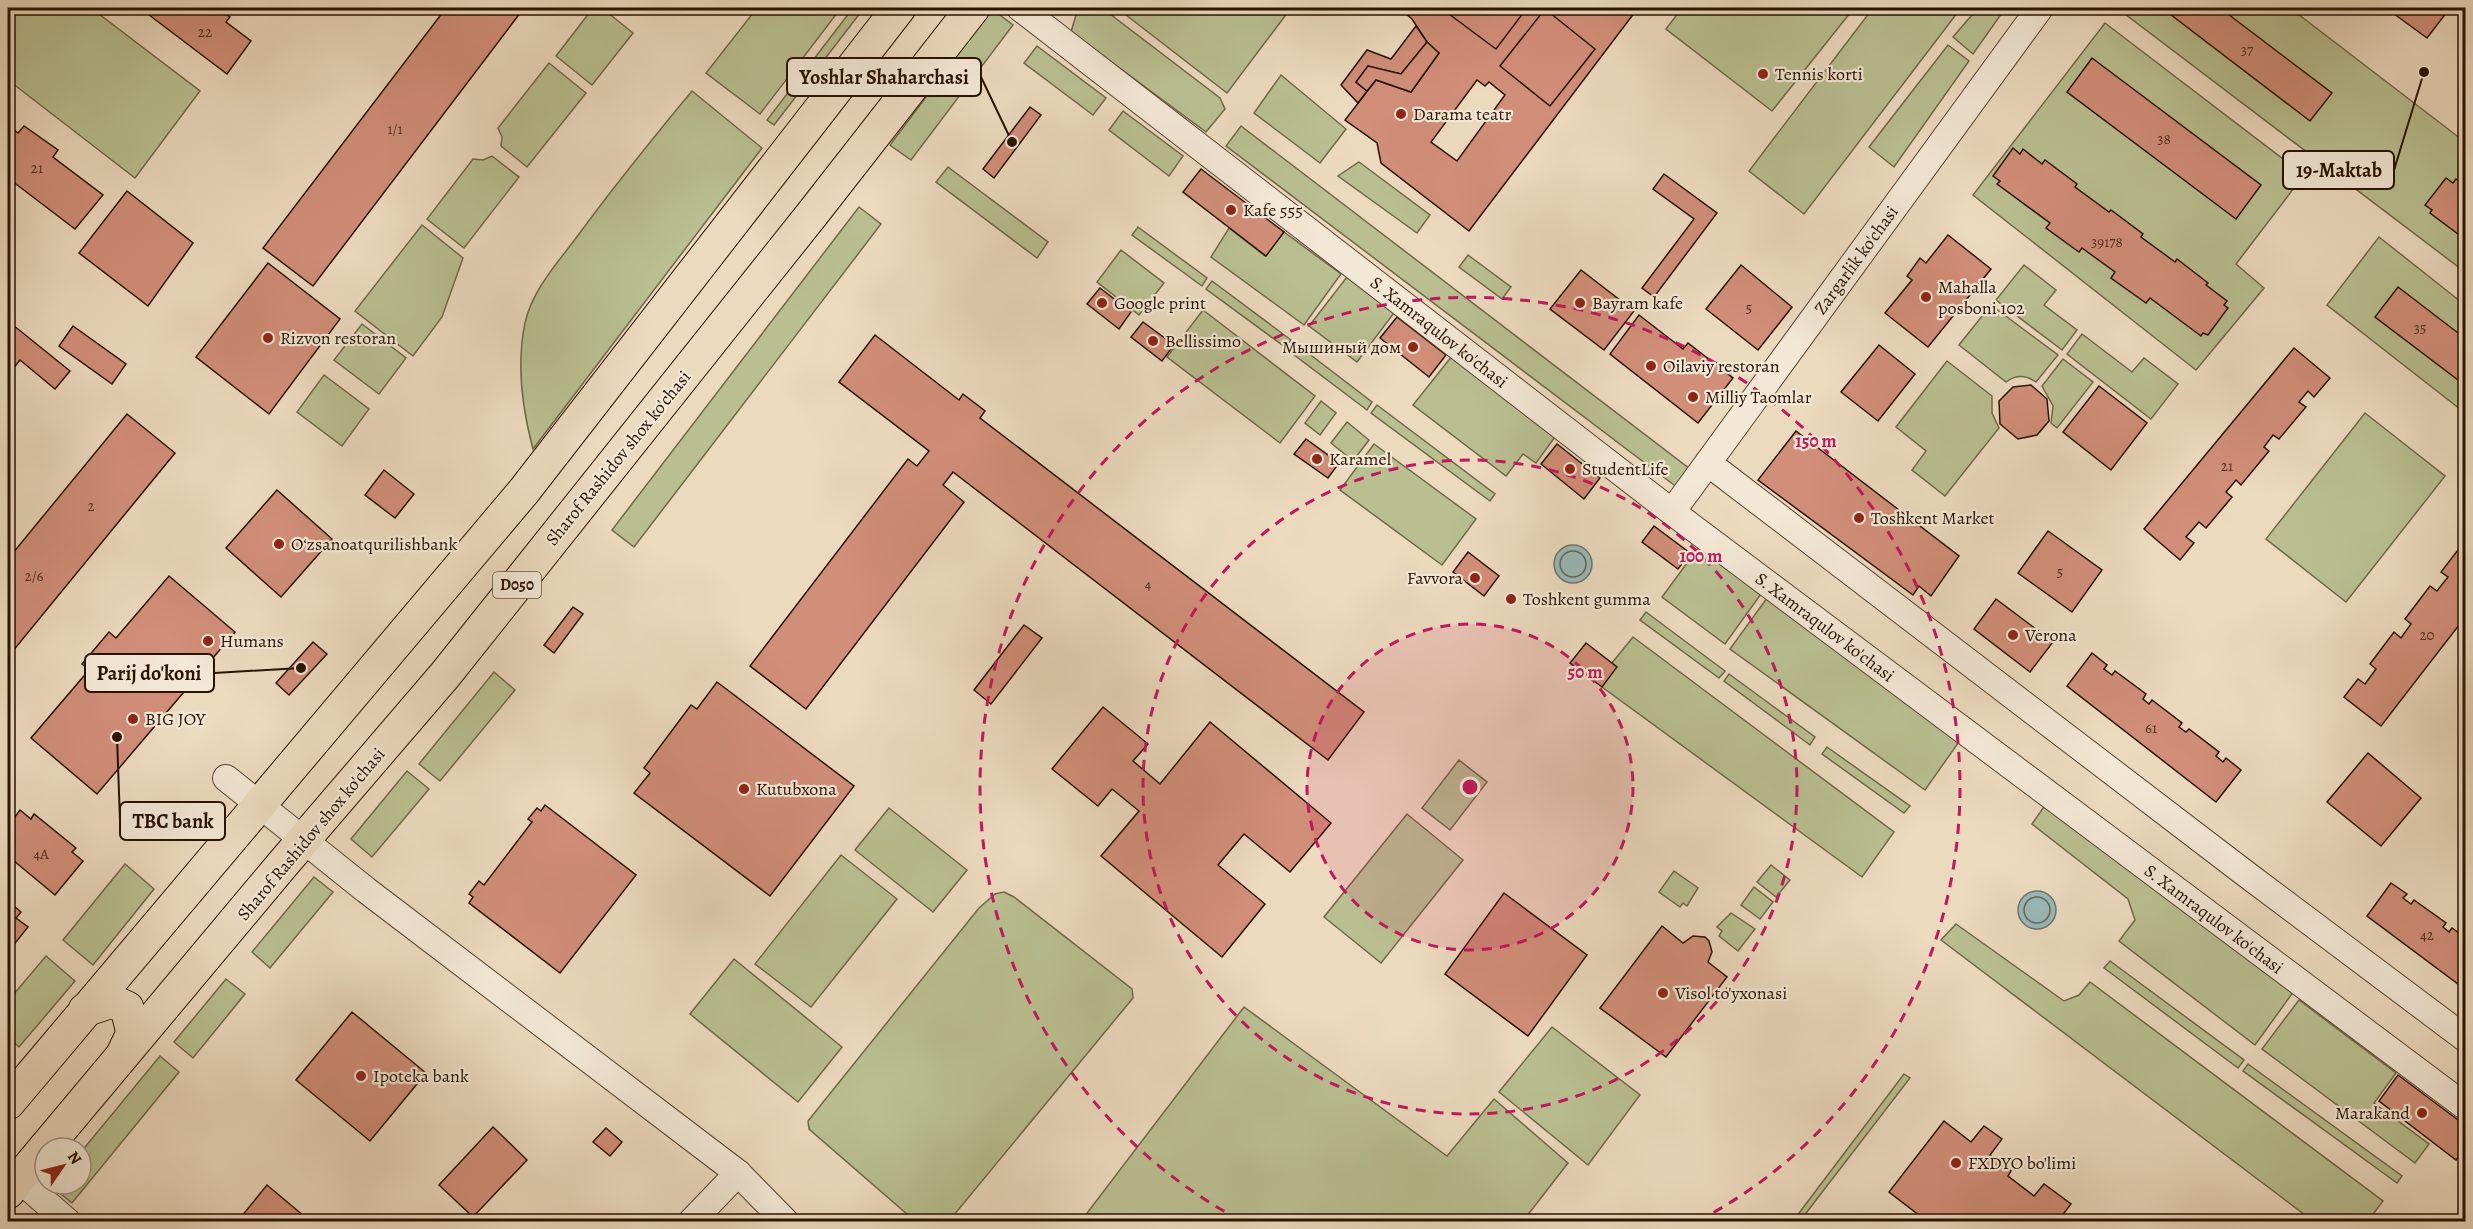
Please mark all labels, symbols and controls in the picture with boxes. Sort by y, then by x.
house number: 22 [198,22,212,42]
house number: 37 [2241,40,2254,60]
callout: Yoshlar Shaharchasi [787,58,981,96]
place label: Tennis korti [1775,62,1863,86]
text: Yoshlar Shaharchasi [798,64,969,91]
marker: Tennis korti [1756,67,1770,81]
place label: Darama teatr [1413,102,1511,126]
marker: Darama teatr [1394,107,1408,121]
house number: 1/1 [387,119,403,139]
house number: 38 [2157,129,2171,149]
callout: 19-Maktab [2283,151,2394,189]
text: 19-Maktab [2296,157,2382,184]
house number: 21 [31,158,43,178]
place label: Kafe 555 [1243,198,1303,222]
street label: Zargarlik ko'chasi [1808,201,1904,319]
marker: Kafe 555 [1224,203,1238,217]
house number: 39178 [2091,232,2123,252]
street label: S. Xamraqulov ko'chasi [1365,271,1513,393]
place label: Mahalla posboni 102 [1938,275,2025,320]
marker: Mahalla posboni 102 [1919,290,1933,304]
place label: Google print [1114,291,1206,315]
place label: Bayram kafe [1592,291,1683,315]
marker: Google print [1095,296,1109,310]
marker: Bayram kafe [1573,296,1587,310]
house number: 5 [1746,298,1752,318]
house number: 35 [2414,318,2426,338]
place label: Rizvon restoran [280,326,396,350]
place label: Bellissimo [1165,329,1241,353]
marker: Rizvon restoran [261,331,275,345]
marker: Bellissimo [1146,334,1160,348]
place label: Мышиный дом [1282,335,1401,359]
marker: Мышиный дом [1406,340,1420,354]
place label: Oilaviy restoran [1663,354,1780,378]
marker: Oilaviy restoran [1644,359,1658,373]
street label: Sharof Rashidov shox ko'chasi [540,366,696,550]
place label: Milliy Taomlar [1705,385,1812,409]
marker: Milliy Taomlar [1686,390,1700,404]
text: 150 m [1795,429,1837,453]
place label: Karamel [1329,447,1392,471]
marker: Karamel [1310,452,1324,466]
house number: 21 [2221,456,2233,476]
place label: StudentLife [1582,457,1669,481]
marker: StudentLife [1563,462,1577,476]
house number: 2 [87,496,95,516]
place label: Toshkent Market [1871,506,1995,530]
marker: Toshkent Market [1852,511,1866,525]
place label: Oʻzsanoatqurilishbank [291,532,457,556]
marker: Oʻzsanoatqurilishbank [272,537,286,551]
text: 100 m [1680,544,1722,568]
house number: 5 [2057,562,2063,582]
house number: 2/6 [25,566,44,586]
place label: Favvora [1407,566,1464,590]
street label: S. Xamraqulov ko'chasi [1750,567,1900,687]
marker: Favvora [1468,571,1482,585]
road number: D050 [493,572,541,598]
house number: 4 [1145,574,1152,594]
place label: Toshkent gumma [1523,587,1651,611]
marker: Toshkent gumma [1504,592,1518,606]
place label: Verona [2024,623,2077,647]
house number: 20 [2419,625,2435,645]
marker: Verona [2006,628,2020,642]
place label: Humans [220,629,284,653]
marker: Humans [201,634,215,648]
callout: Parij do'koni [85,654,214,692]
text: Parij do'koni [97,660,202,687]
text: 50 m [1568,660,1602,684]
place label: BIG JOY [145,707,207,731]
marker: BIG JOY [126,712,140,726]
house number: 61 [2145,718,2157,738]
street label: Sharof Rashidov shox ko'chasi [232,743,390,925]
place label: Kutubxona [756,777,837,801]
centre of rings [1460,777,1480,797]
marker: Kutubxona [737,782,751,796]
callout: TBC bank [120,802,225,840]
text: TBC bank [132,808,214,835]
house number: 4А [33,844,49,864]
street label: S. Xamraqulov ko'chasi [2139,859,2289,979]
house number: 42 [2420,925,2434,945]
place label: Visol to'yxonasi [1674,981,1787,1005]
marker: Visol to'yxonasi [1656,986,1670,1000]
place label: Ipoteka bank [373,1064,469,1088]
marker: Ipoteka bank [354,1069,368,1083]
place label: Marakand [2335,1101,2410,1125]
marker: Marakand [2415,1106,2429,1120]
north arrow [33,1136,93,1196]
text: N [62,1147,87,1169]
place label: FXDYO bo'limi [1968,1151,2076,1175]
marker: FXDYO bo'limi [1949,1156,1963,1170]

